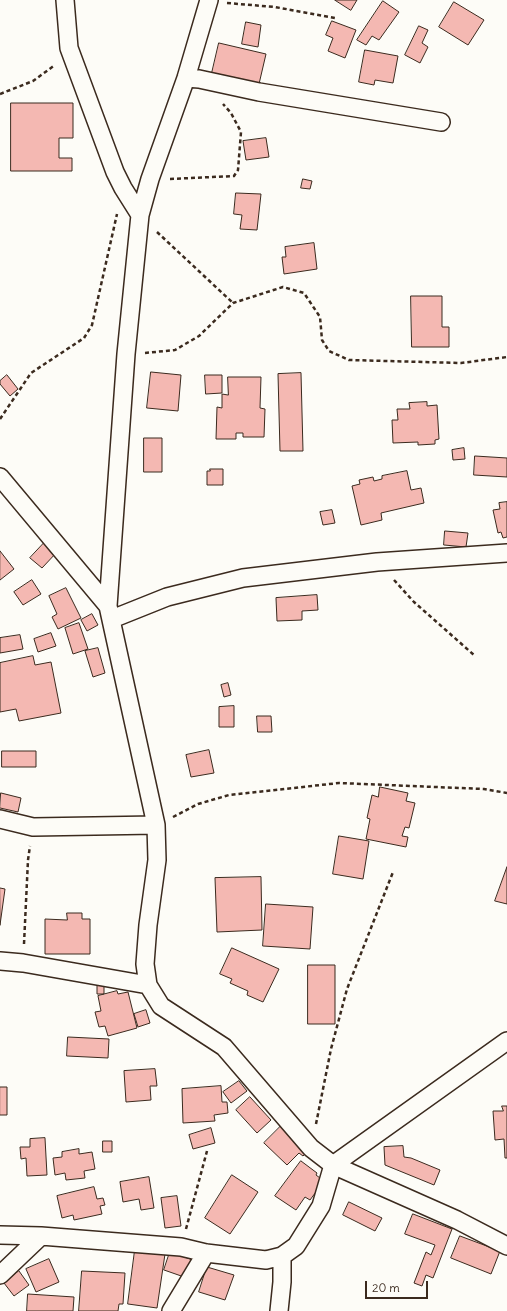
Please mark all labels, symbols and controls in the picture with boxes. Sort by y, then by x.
scale bar [367,1273,430,1299]
text: 20 m [372,1280,400,1295]

